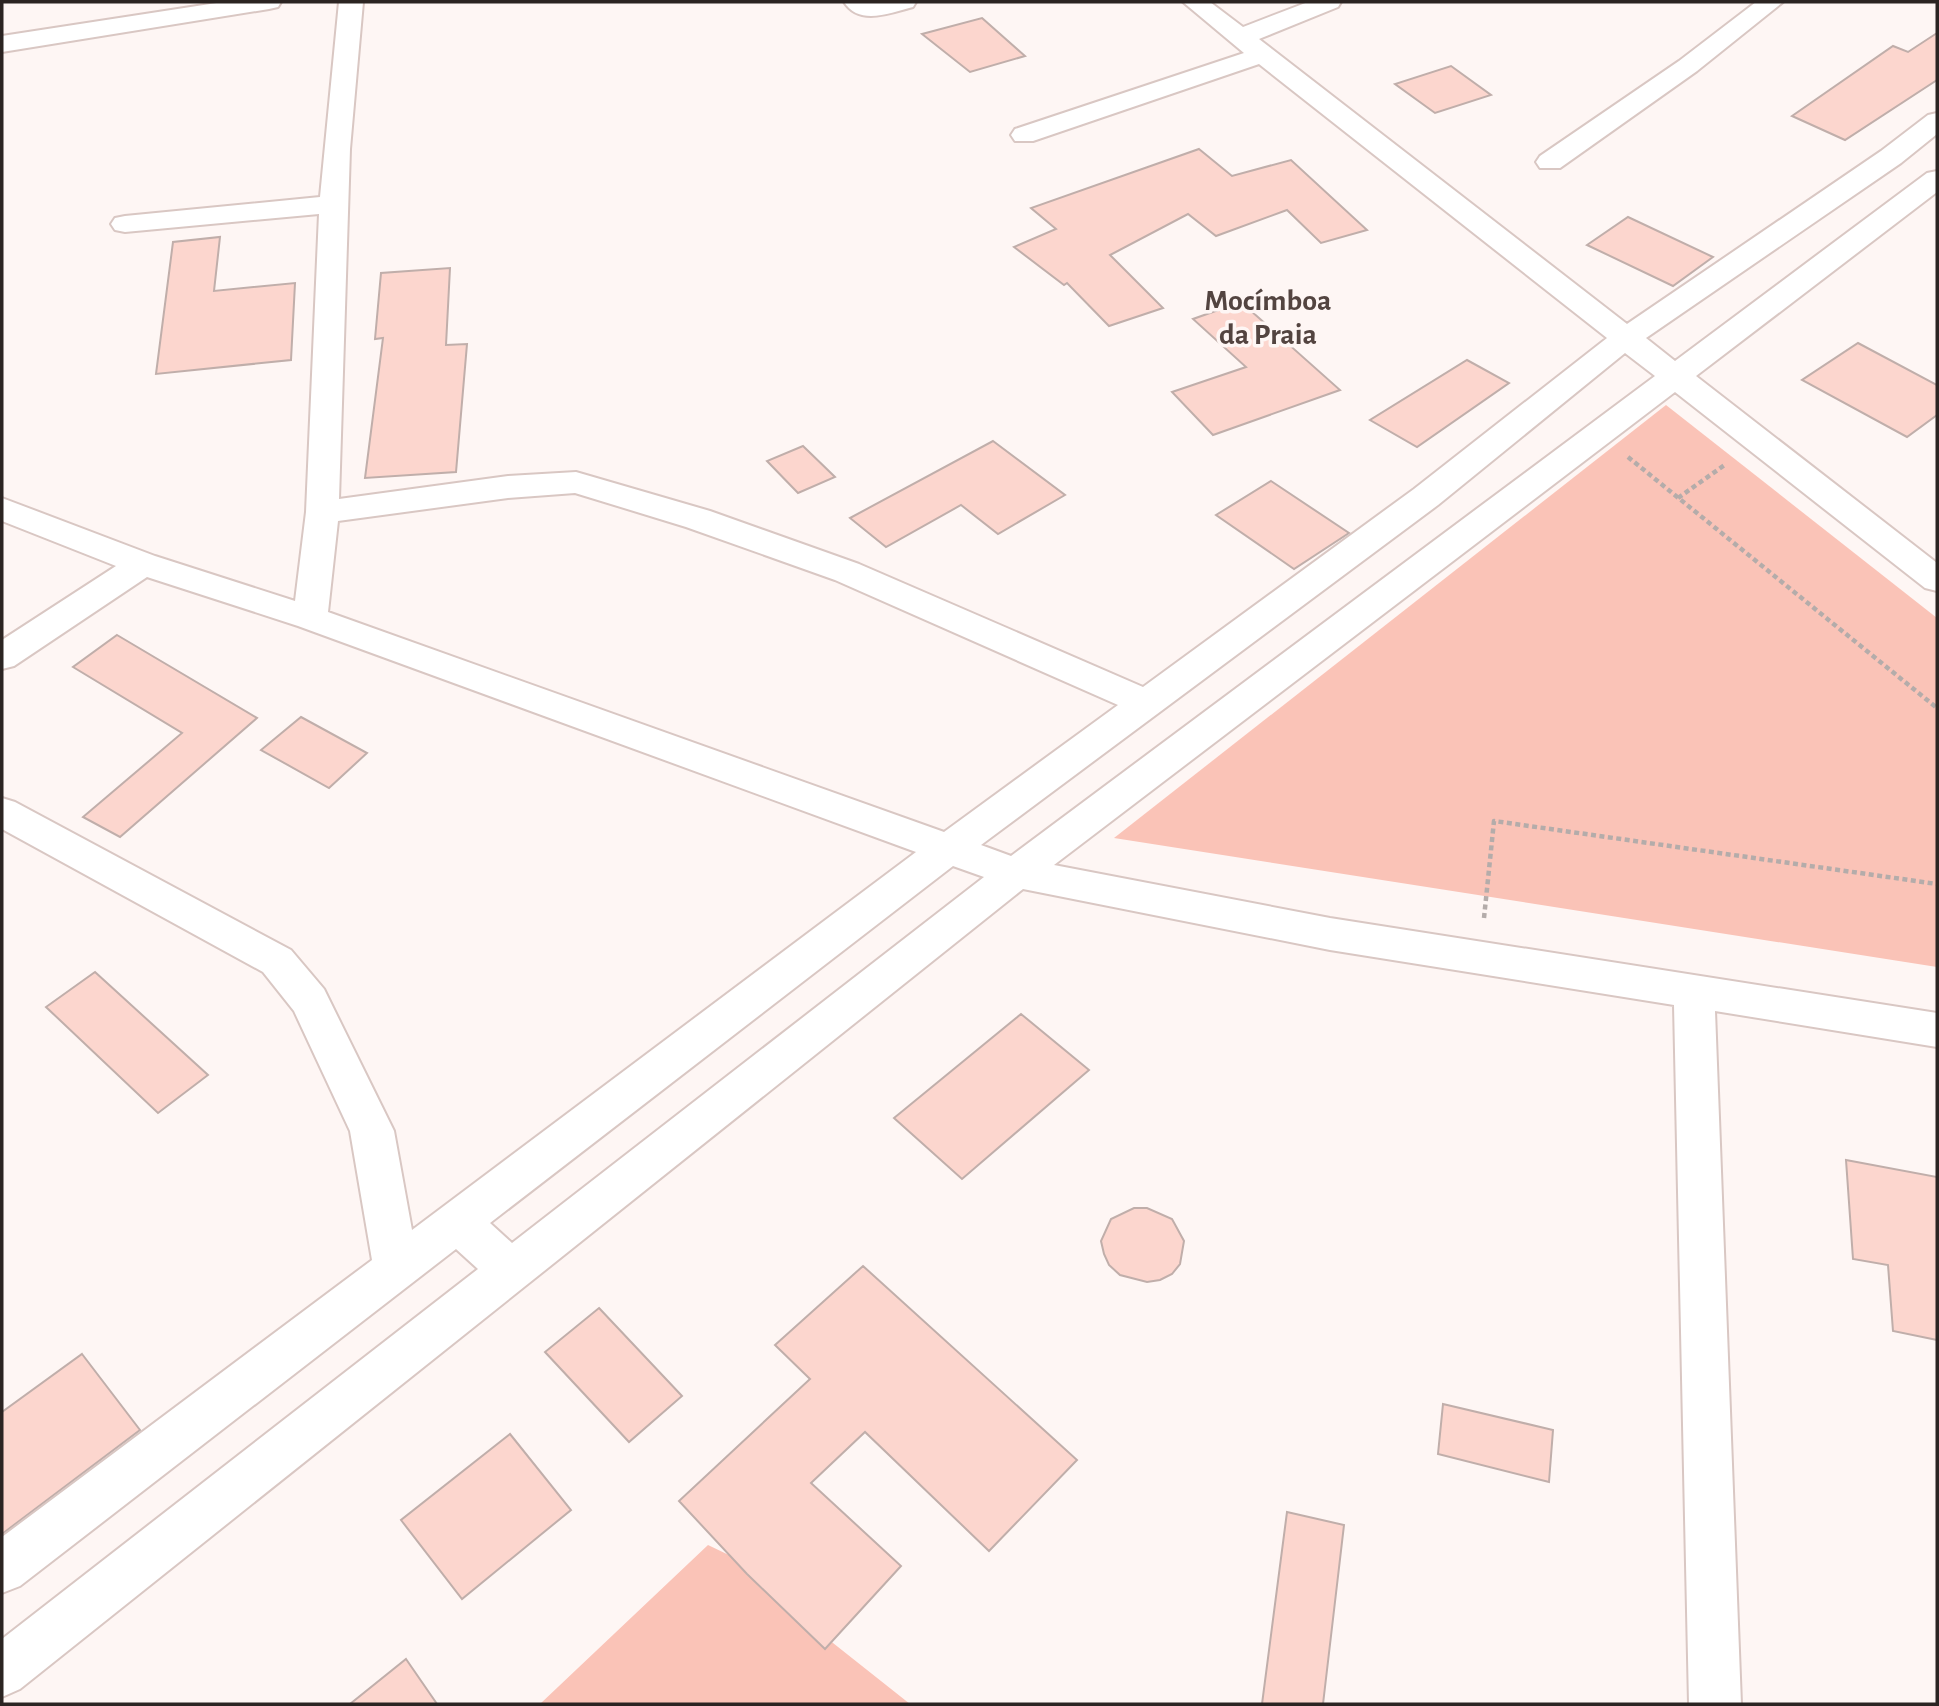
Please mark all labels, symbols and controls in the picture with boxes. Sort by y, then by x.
district label: Mocímboa da Praia [1205,286,1331,350]

